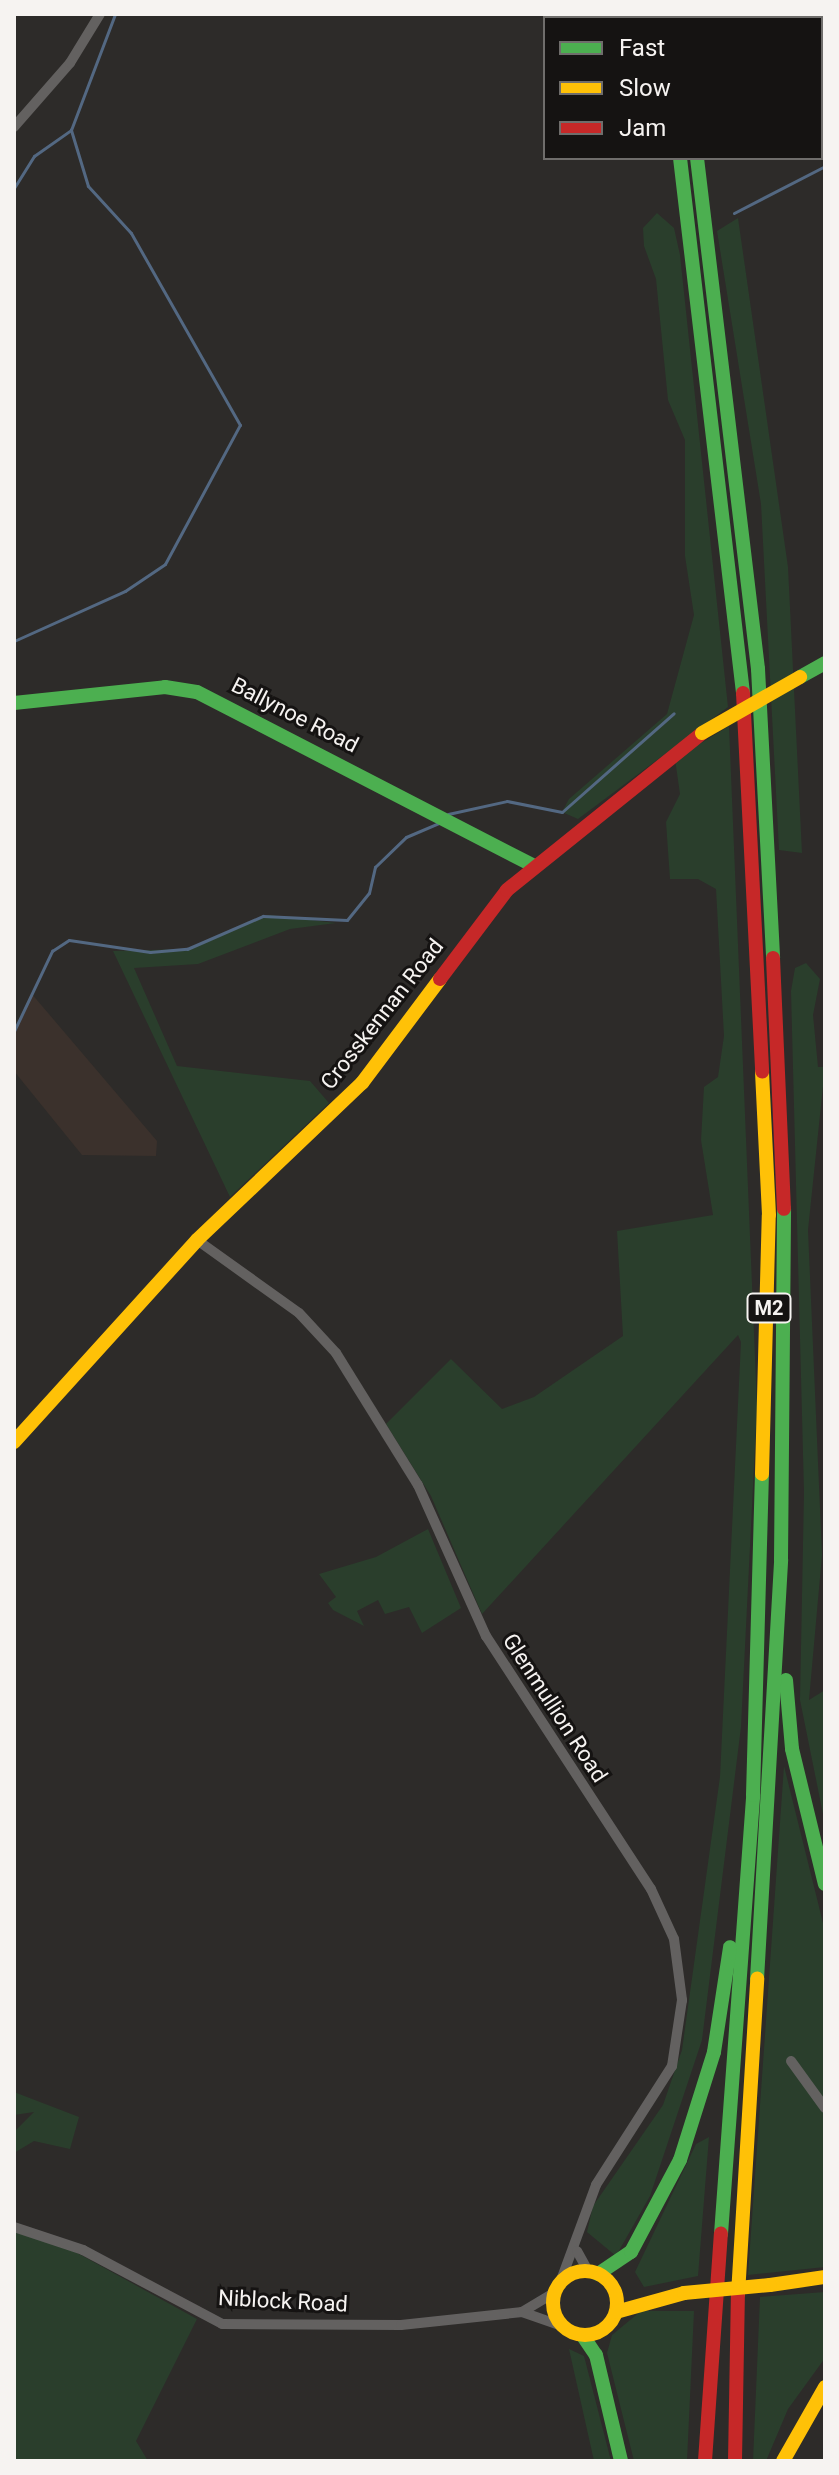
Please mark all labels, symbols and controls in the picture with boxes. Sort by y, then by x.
legend [543,16,823,160]
text: Fast [619,34,665,62]
text: Slow [619,74,671,102]
text: Jam [619,114,666,142]
street label: Ballynoe Road [227,672,363,758]
street label: Crosskennan Road [315,933,449,1095]
road number: M2 [745,1292,793,1324]
street label: Glenmullion Road [497,1629,613,1787]
street label: Niblock Road [217,2284,349,2318]

